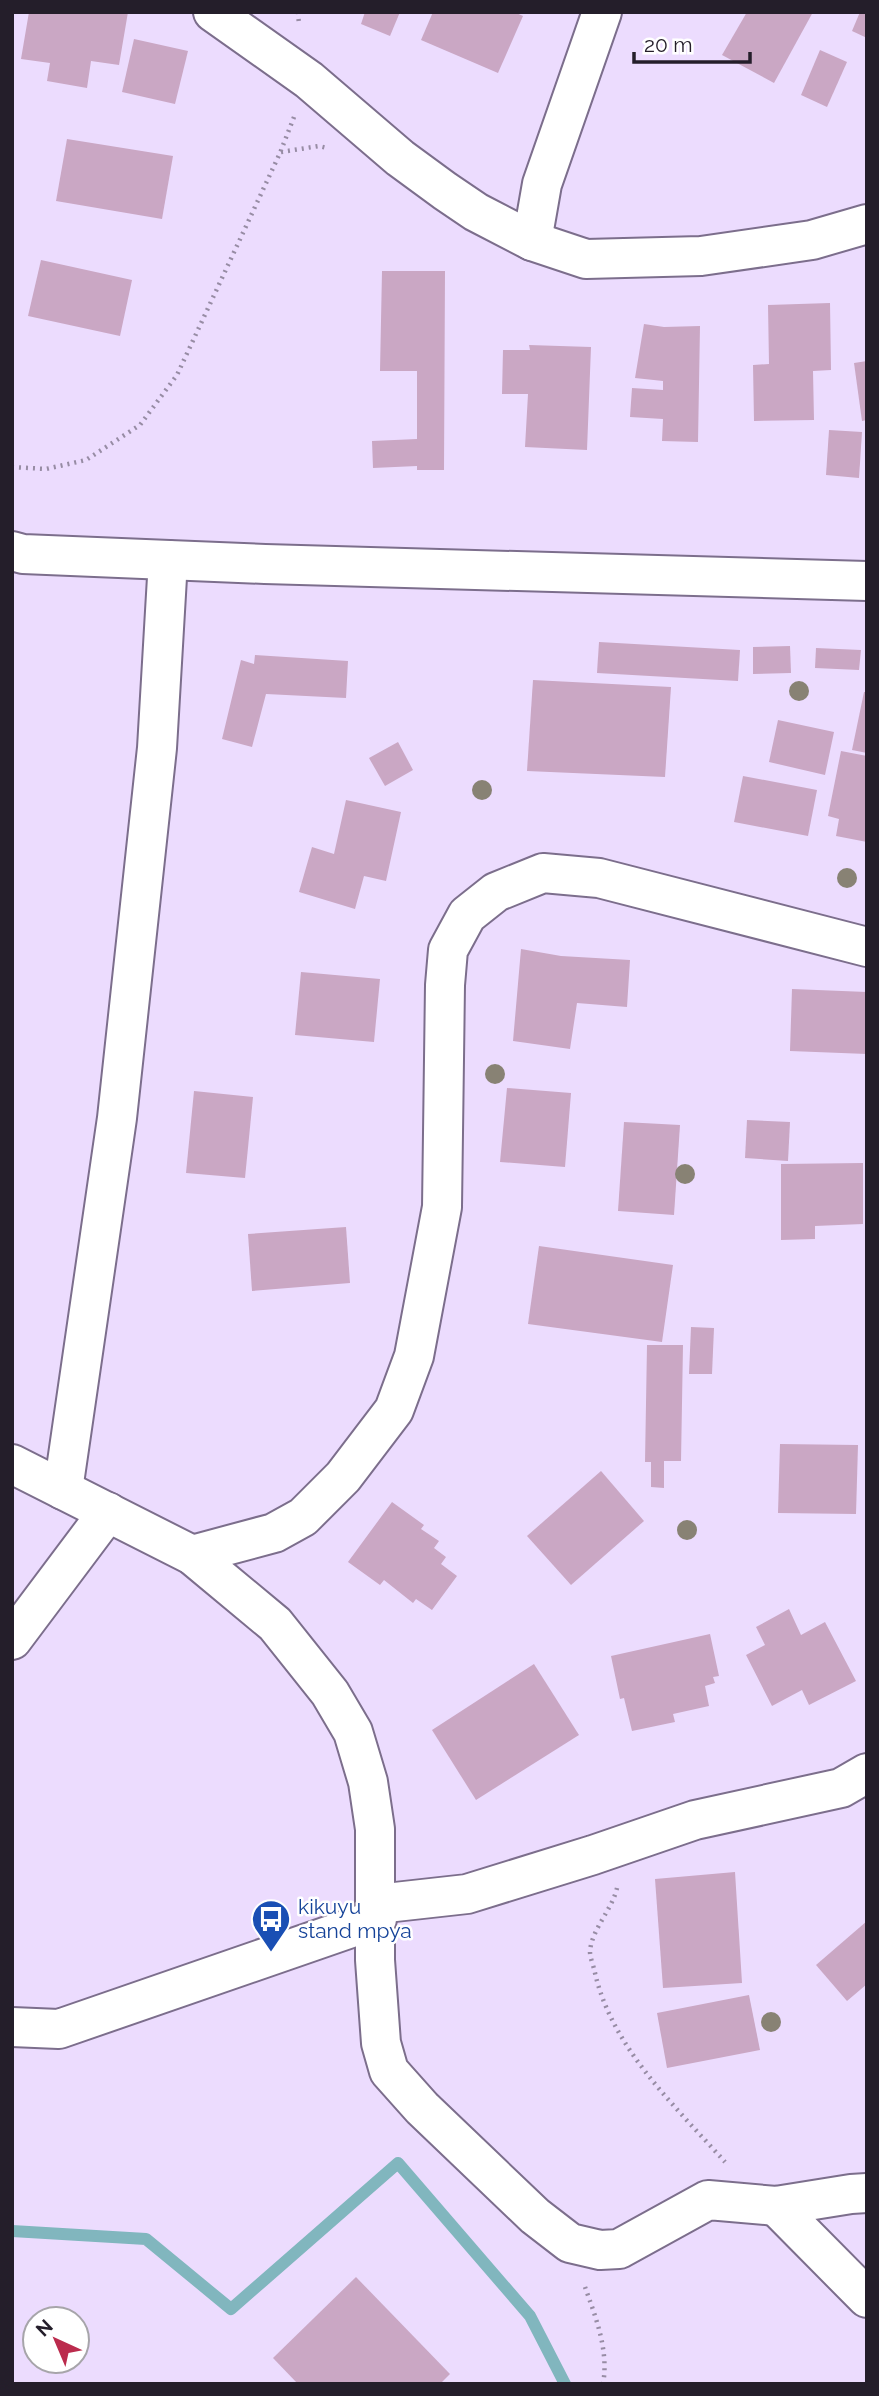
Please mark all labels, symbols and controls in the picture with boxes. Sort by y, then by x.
scale bar [634,21,750,65]
text: 20 m [644,32,692,57]
place label: kikuyu stand mpya [298,1894,412,1943]
bus stop icon: kikuyu stand mpya [250,1898,292,1953]
north arrow [21,2305,91,2375]
text: N [31,2315,57,2341]

